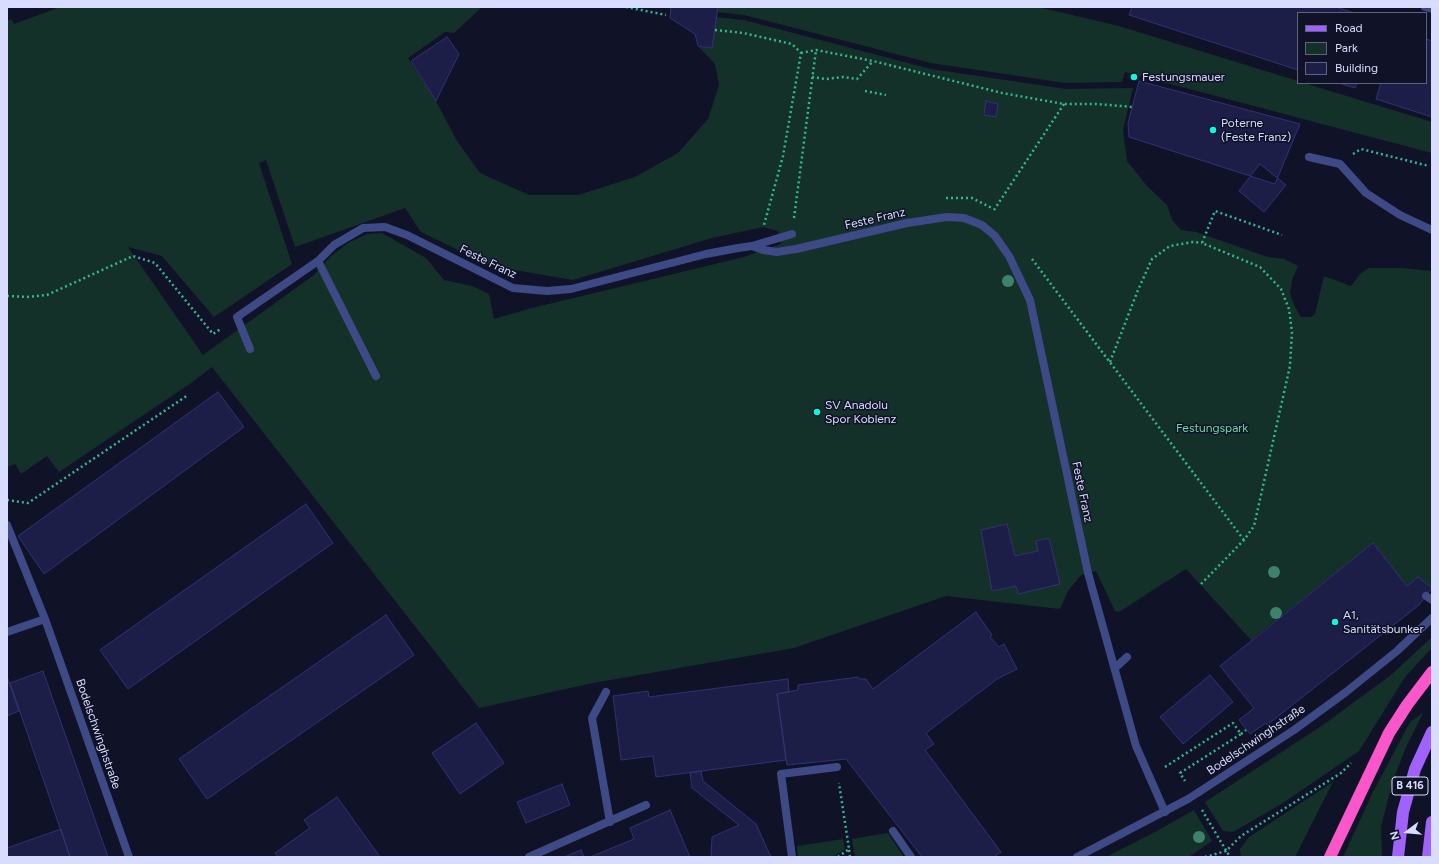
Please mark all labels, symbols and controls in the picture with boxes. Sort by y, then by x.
legend [1297,12,1427,84]
text: Road [1335,21,1363,35]
text: Park [1335,41,1358,55]
text: Building [1335,61,1378,75]
place label: Festungsmauer [1142,70,1225,84]
marker: Festungsmauer [1129,72,1139,82]
place label: Poterne (Feste Franz) [1221,116,1291,144]
marker: Poterne (Feste Franz) [1208,125,1218,135]
street label: Feste Franz [843,205,907,233]
street label: Feste Franz [457,242,519,282]
place label: SV Anadolu Spor Koblenz [825,398,896,426]
marker: SV Anadolu Spor Koblenz [812,407,822,417]
park label: Festungspark [1176,421,1248,435]
street label: Feste Franz [1069,460,1095,524]
place label: A1, Sanitätsbunker [1343,608,1423,636]
marker: A1, Sanitätsbunker [1330,617,1340,627]
street label: Bodelschwinghstraße [72,677,124,791]
street label: Bodelschwinghstraße [1204,702,1308,778]
road number: B 416 [1392,777,1428,795]
north arrow [1387,812,1427,852]
text: N [1388,830,1402,841]

